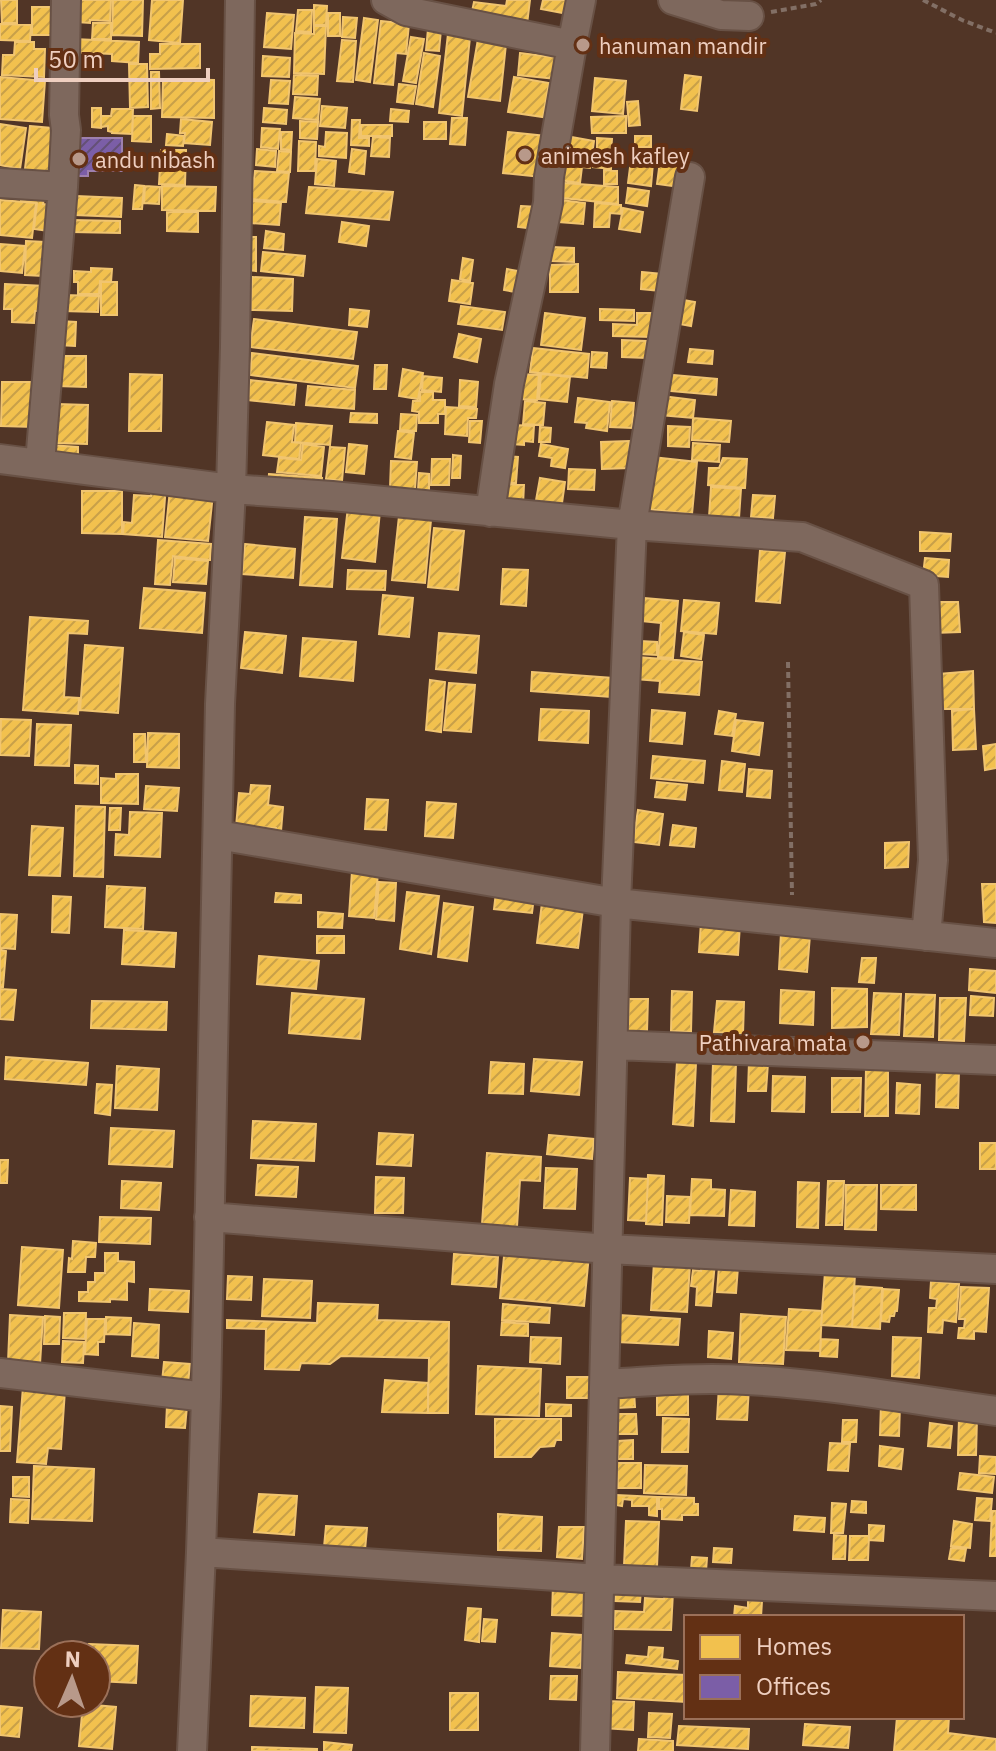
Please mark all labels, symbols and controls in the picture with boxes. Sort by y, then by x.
place label: hanuman mandir [599,31,767,60]
scale bar [36,32,208,82]
marker: hanuman mandir [574,36,592,54]
text: 50 m [48,43,103,75]
place label: animesh kafley [541,141,690,170]
place label: andu nibash [95,145,215,174]
marker: animesh kafley [516,146,534,164]
marker: andu nibash [70,150,88,168]
place label: Pathivara mata [699,1028,847,1057]
marker: Pathivara mata [854,1033,872,1051]
legend [684,1615,964,1719]
text: Homes [756,1630,832,1662]
north arrow [32,1639,112,1719]
text: N [64,1644,81,1673]
text: Offices [756,1670,831,1702]

